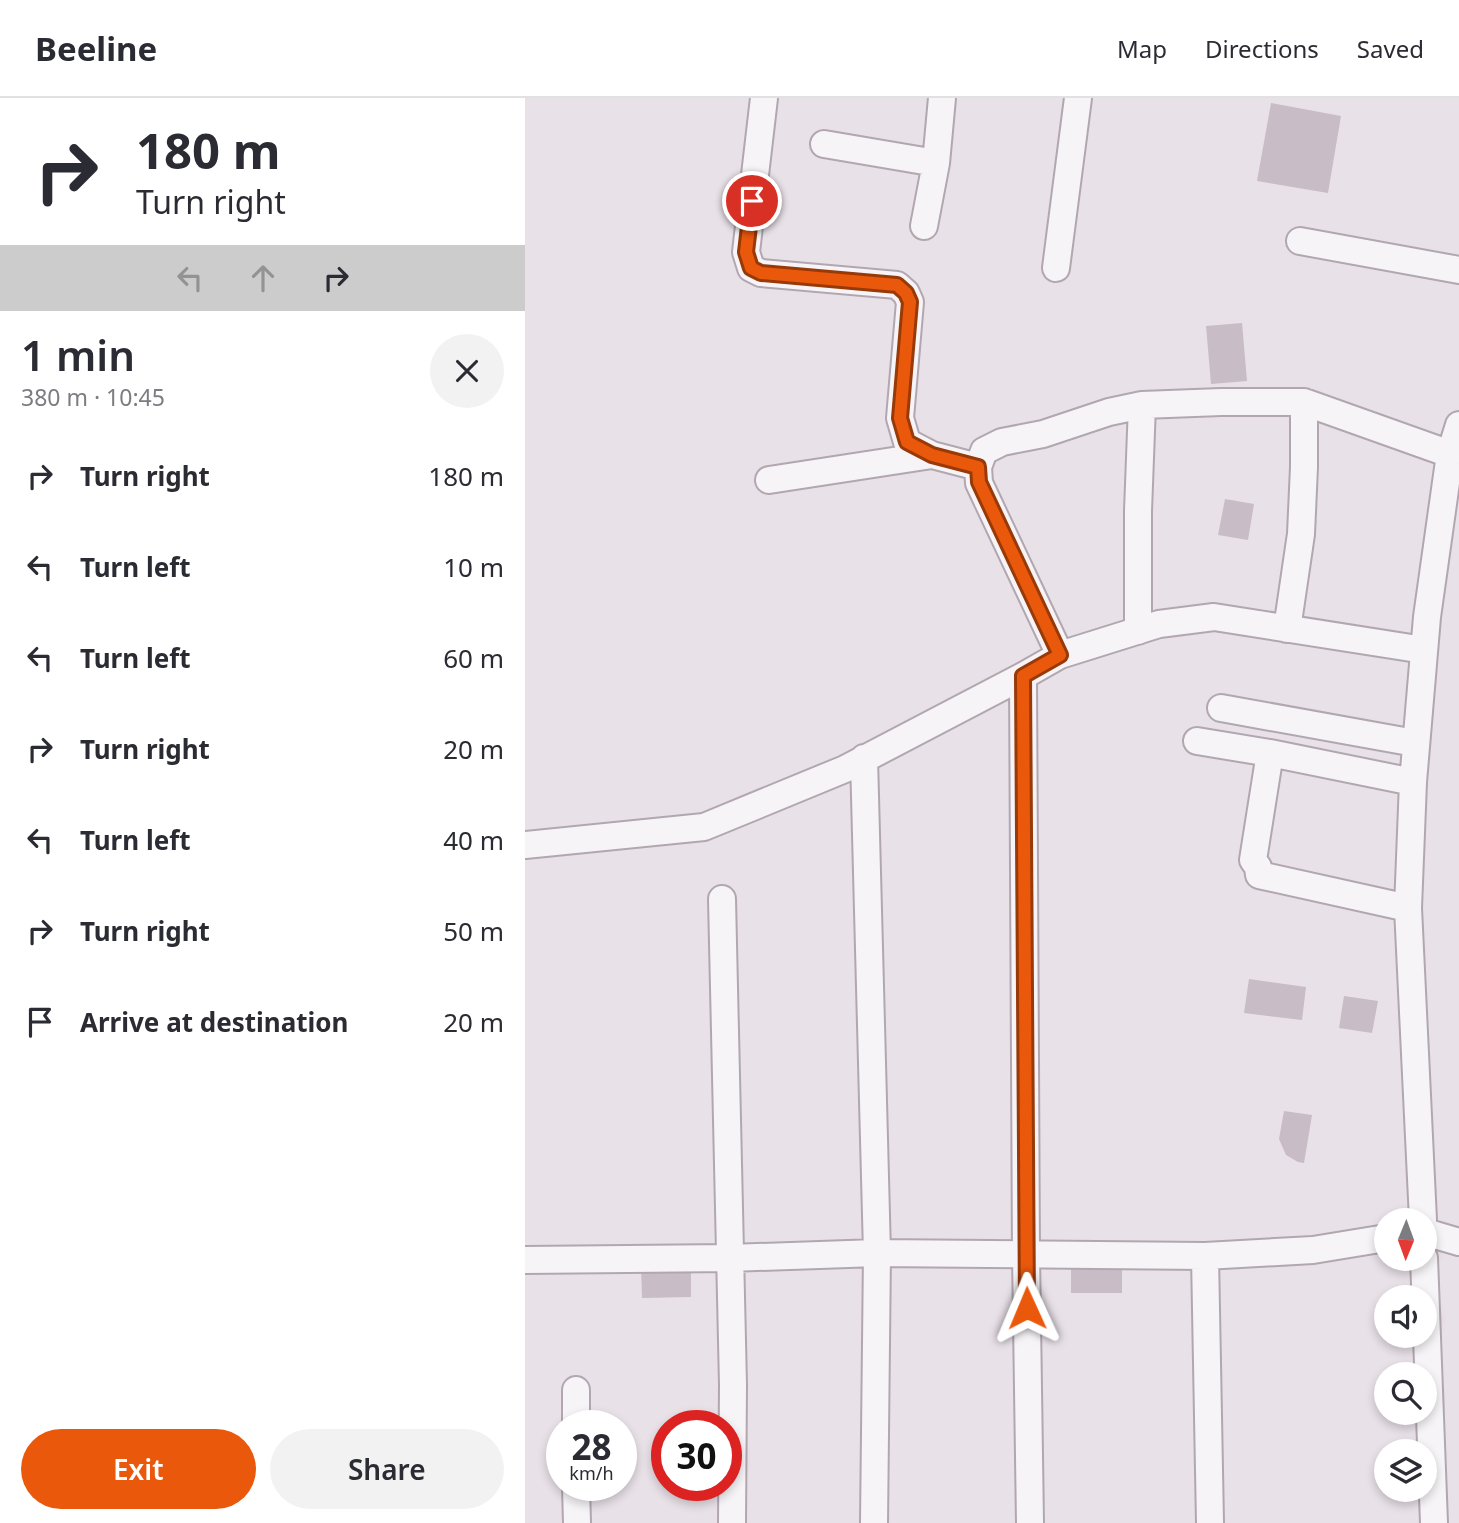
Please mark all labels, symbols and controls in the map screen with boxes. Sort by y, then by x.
text: Beeline [35,26,157,71]
text: Map [1117,32,1167,65]
text: Directions [1205,32,1319,65]
text: Saved [1357,32,1424,65]
text: 180 m [136,117,281,183]
icon: right [21,126,112,217]
pin [722,171,782,231]
text: Turn right [136,180,286,223]
icon: arrive [733,182,771,220]
icon: left [171,259,209,297]
icon: ahead [244,259,282,297]
icon: right [317,259,355,297]
text: 1 min [21,326,135,383]
button: close [430,334,504,408]
text: 380 m · 10:45 [21,381,165,413]
icon: right [21,457,59,495]
text: Turn right [80,458,210,494]
text: 180 m [428,458,504,494]
icon: left [21,548,59,586]
text: Turn left [80,549,191,585]
text: 10 m [443,549,504,585]
icon: left [21,639,59,677]
text: Turn left [80,640,191,676]
text: 60 m [443,640,504,676]
icon: right [21,730,59,768]
text: Turn right [80,731,210,767]
text: 20 m [443,731,504,767]
icon: left [21,821,59,859]
text: Turn left [80,822,191,858]
text: 40 m [443,822,504,858]
icon: right [21,912,59,950]
text: Turn right [80,913,210,949]
text: 50 m [443,913,504,949]
icon: arrive [21,1003,59,1041]
text: Arrive at destination [80,1004,349,1040]
text: 20 m [443,1004,504,1040]
north arrow [1374,1208,1437,1270]
map controls [1374,1208,1437,1502]
position arrow [990,1271,1064,1345]
button: sound [1374,1285,1437,1348]
button: search [1374,1362,1437,1425]
speed limit sign: 30 [651,1410,742,1501]
text: 28 [571,1423,612,1470]
button: Exit [21,1429,256,1509]
button: Share [270,1429,504,1509]
button: layers [1374,1439,1437,1502]
text: km/h [569,1461,614,1485]

